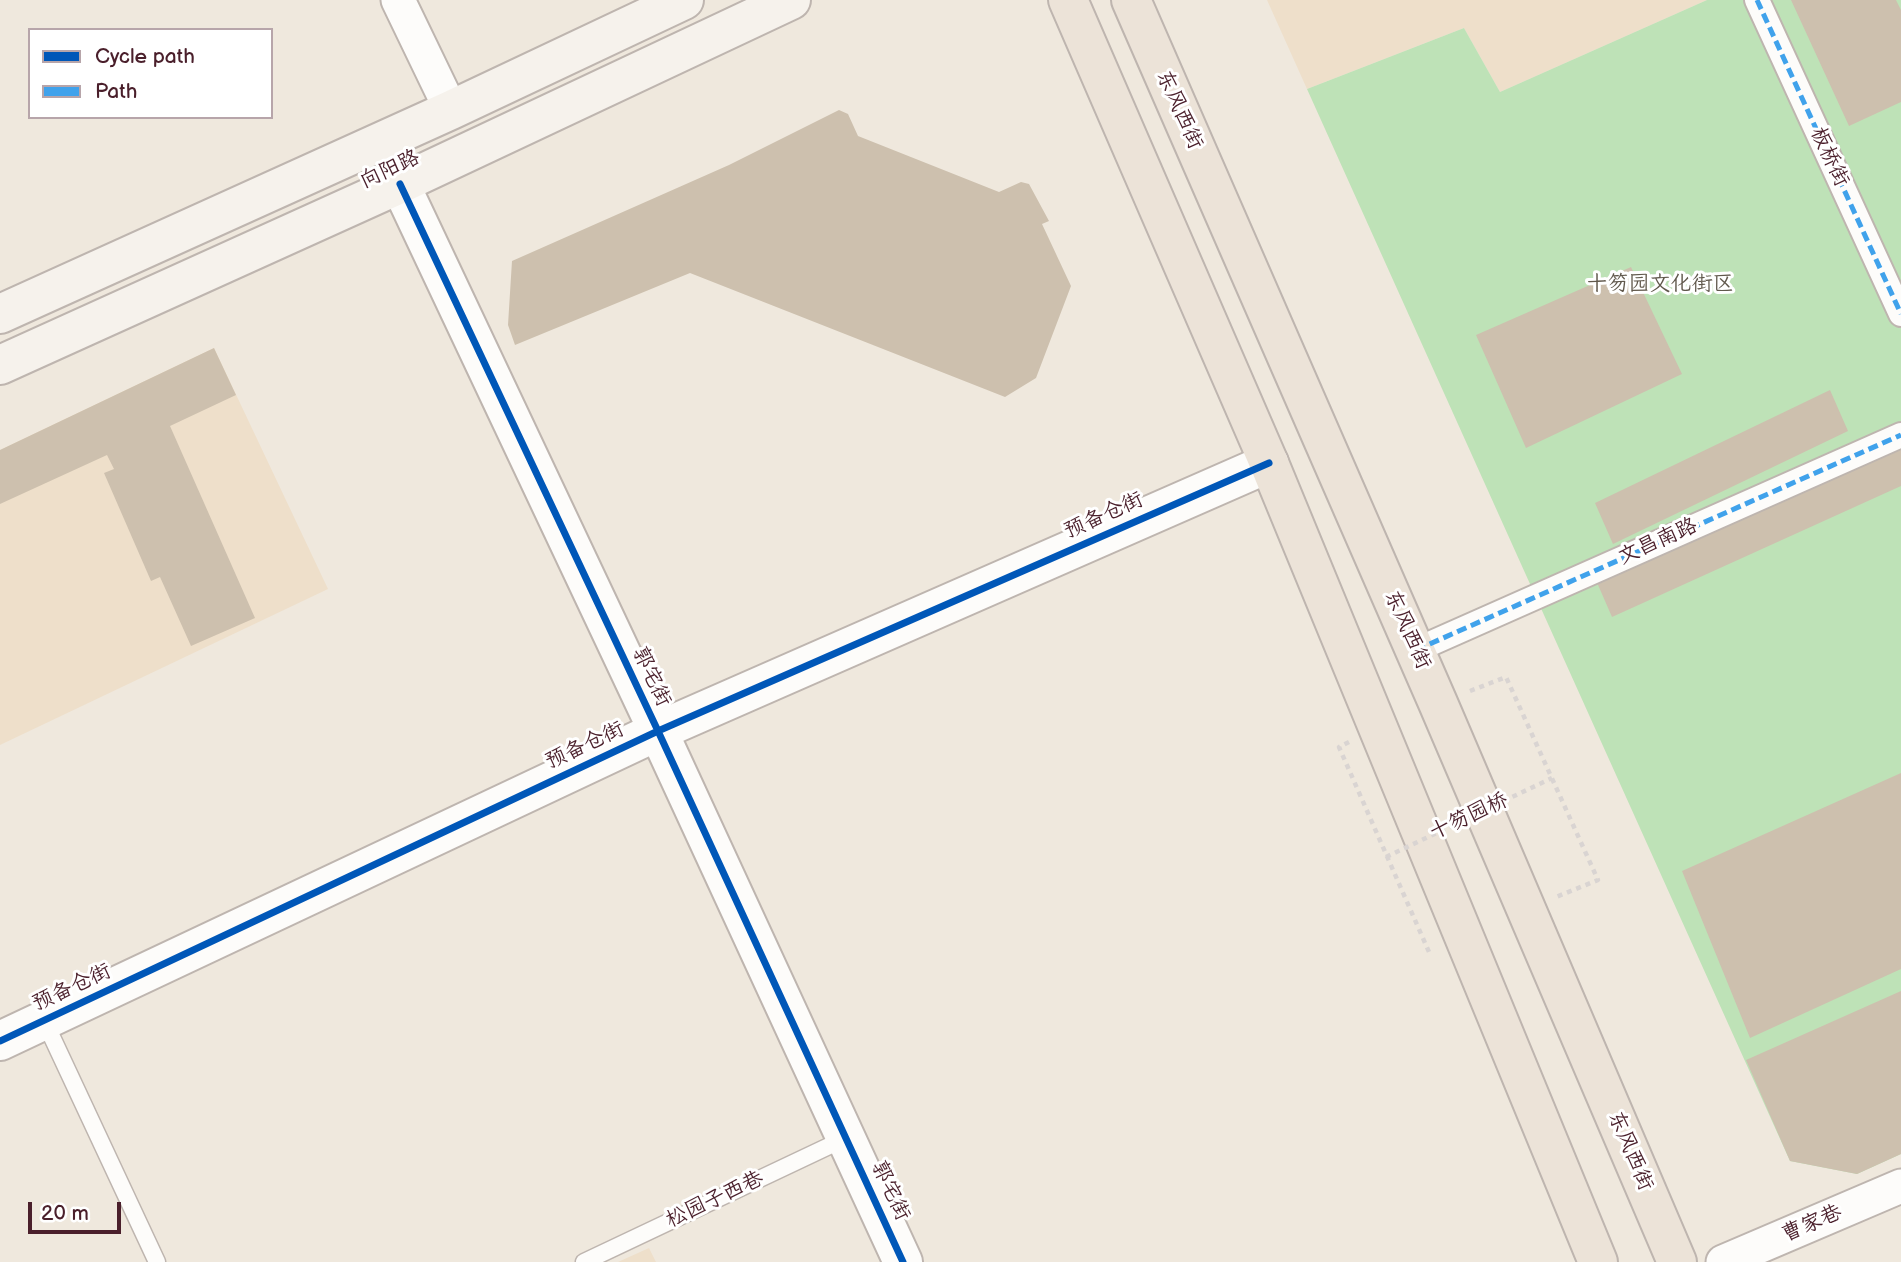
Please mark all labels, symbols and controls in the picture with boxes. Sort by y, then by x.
legend [28,28,273,119]
text: Cycle path [95,44,195,69]
street label: 东风西街 [1150,67,1208,153]
text: Path [95,79,137,104]
street label: 板桥街 [1804,123,1854,191]
street label: 向阳路 [356,145,424,195]
park label: 十笏园文化街区 [1587,272,1733,298]
street label: 预备仓街 [1061,487,1147,545]
street label: 文昌南路 [1615,513,1701,571]
street label: 东风西街 [1378,587,1436,673]
street label: 郭宅街 [626,643,676,711]
street label: 预备仓街 [542,717,628,775]
street label: 十笏园桥 [1426,788,1512,846]
street label: 预备仓街 [29,959,115,1017]
street label: 东风西街 [1602,1107,1658,1195]
street label: 郭宅街 [865,1157,915,1225]
street label: 松园子西巷 [662,1166,768,1234]
scale bar [32,1188,124,1232]
street label: 曹家巷 [1778,1200,1846,1248]
text: 20 m [41,1201,89,1226]

